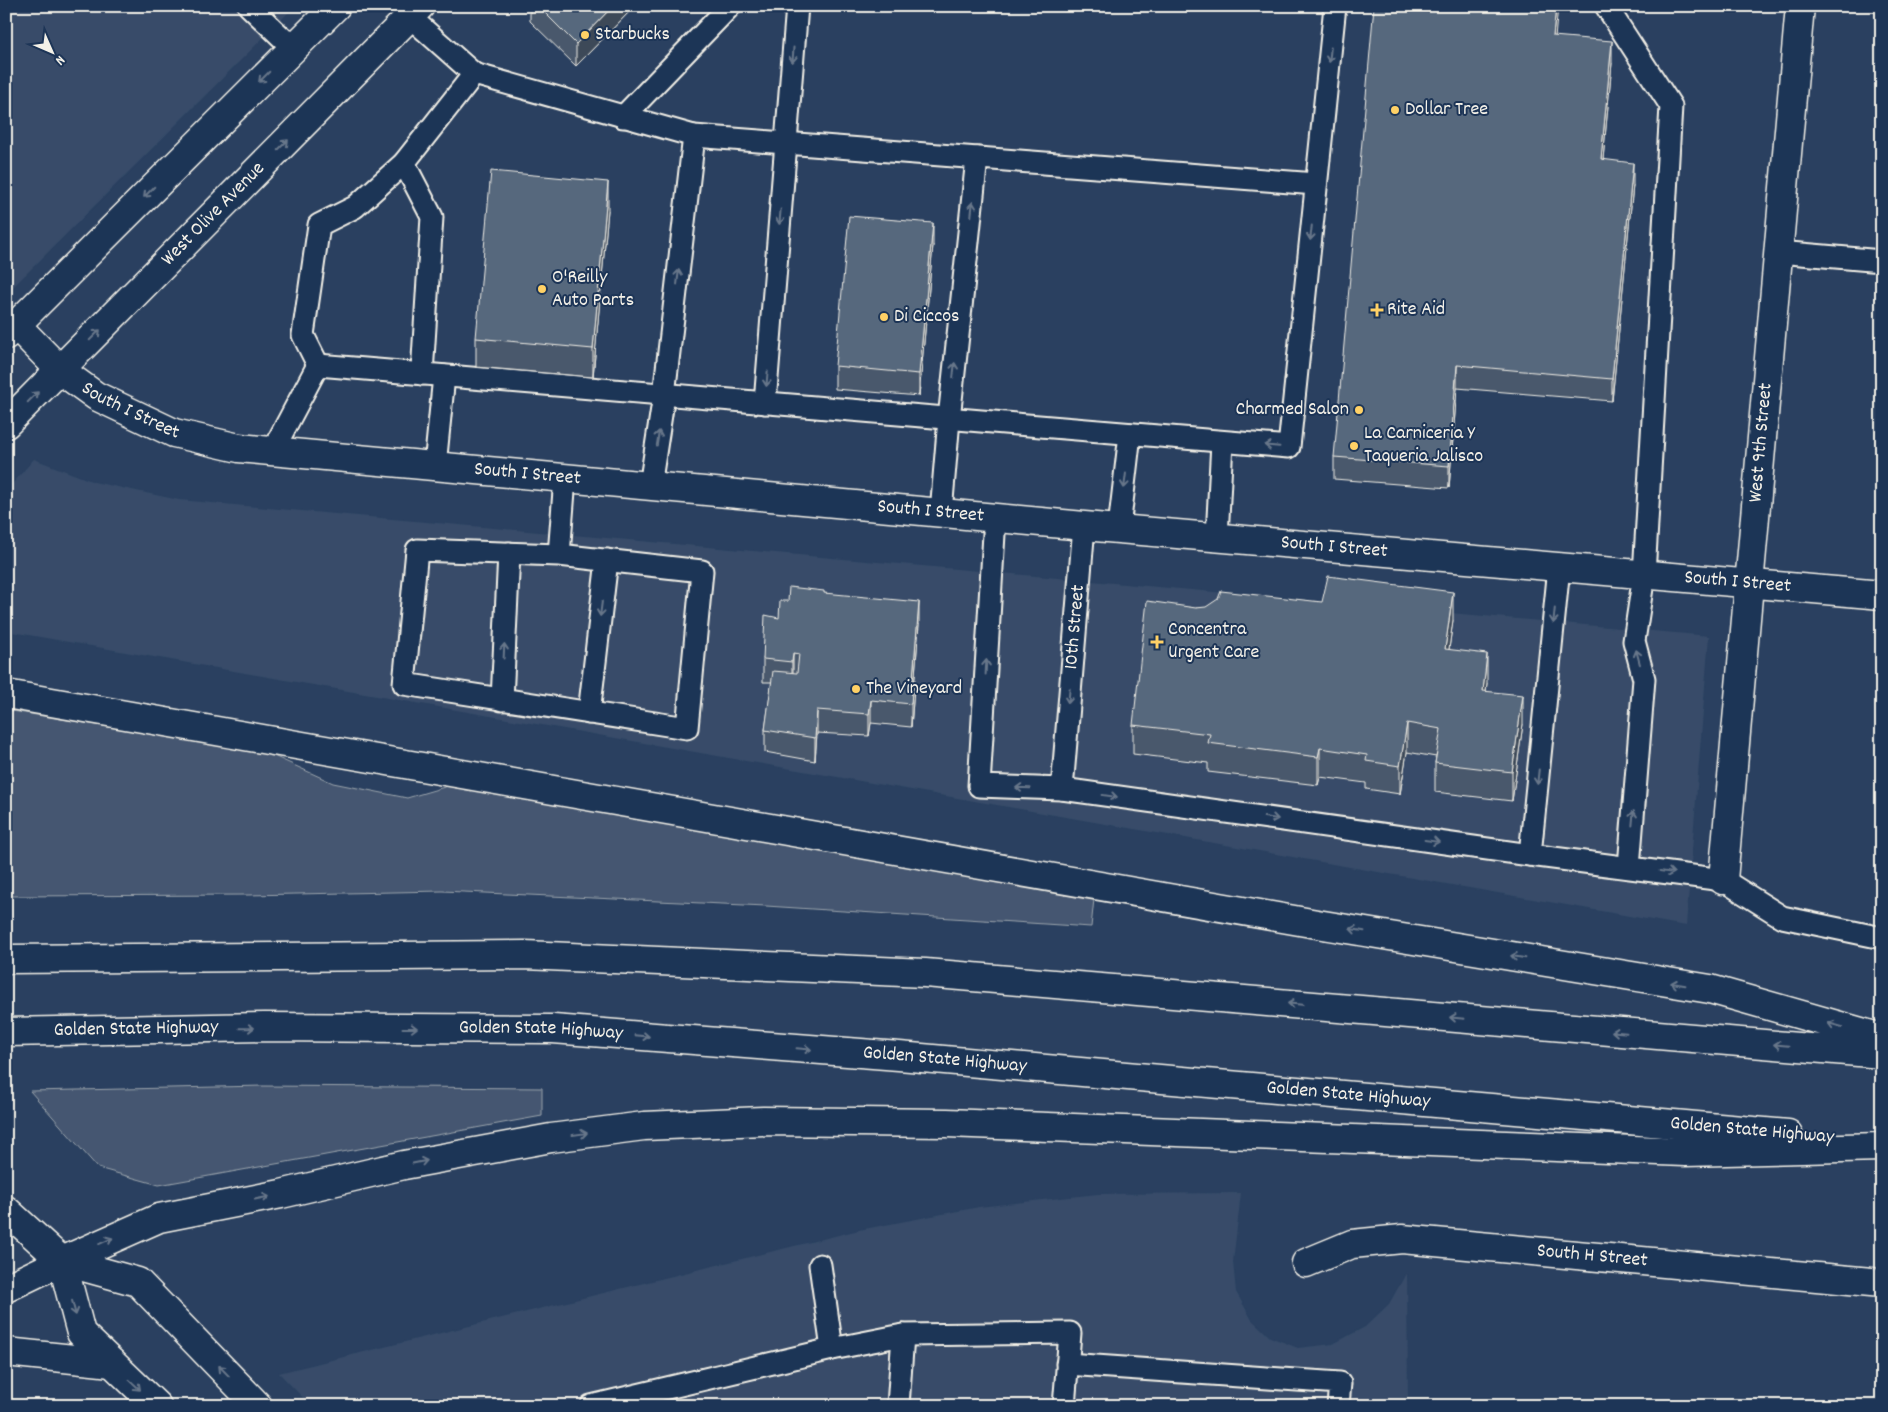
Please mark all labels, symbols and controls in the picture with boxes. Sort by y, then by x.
place label: Starbucks [595,21,670,49]
north arrow [28,28,78,78]
marker: Starbucks [579,29,591,41]
one-way arrow [1325,46,1334,62]
one-way arrow [788,47,798,63]
text: N [50,50,69,69]
one-way arrow [258,71,270,84]
place label: Dollar Tree [1405,96,1488,124]
marker: Dollar Tree [1389,104,1401,116]
one-way arrow [277,139,289,151]
street label: West Olive Avenue [155,156,272,273]
one-way arrow [143,186,155,198]
one-way arrow [967,201,977,217]
one-way arrow [775,209,785,225]
one-way arrow [1306,225,1316,241]
place label: O'Reilly Auto Parts [552,264,634,315]
one-way arrow [673,269,683,285]
marker: O'Reilly Auto Parts [536,283,548,295]
place label: Rite Aid [1387,296,1445,324]
place label: Di Ciccos [894,303,960,331]
marker: Rite Aid [1371,304,1383,316]
marker: Di Ciccos [878,311,890,323]
one-way arrow [89,329,101,341]
one-way arrow [949,362,959,378]
one-way arrow [762,371,771,387]
street label: South I Street [75,375,182,448]
street label: West 9th Street [1742,382,1781,504]
one-way arrow [27,391,40,403]
place label: Charmed Salon [1236,396,1349,424]
marker: Charmed Salon [1353,404,1365,416]
place label: La Carniceria Y Taqueria Jalisco [1364,420,1483,471]
one-way arrow [653,430,663,446]
marker: La Carniceria Y Taqueria Jalisco [1348,440,1360,452]
one-way arrow [1265,441,1281,450]
street label: South I Street [473,456,582,493]
one-way arrow [1119,473,1129,489]
street label: South I Street [876,493,985,531]
street label: South I Street [1280,529,1389,566]
street label: South I Street [1683,564,1792,601]
street label: 10th Street [1058,584,1093,671]
one-way arrow [596,601,606,617]
one-way arrow [1549,607,1559,623]
place label: Concentra Urgent Care [1168,616,1259,667]
marker: Concentra Urgent Care [1150,635,1164,649]
one-way arrow [500,643,509,659]
one-way arrow [1633,649,1643,665]
one-way arrow [981,659,990,675]
place label: The Vineyard [866,675,962,703]
marker: The Vineyard [850,683,862,695]
one-way arrow [1064,688,1074,704]
one-way arrow [1533,769,1543,785]
one-way arrow [1015,783,1031,792]
one-way arrow [1102,791,1118,801]
one-way arrow [1629,810,1638,826]
one-way arrow [1263,814,1279,824]
one-way arrow [1424,836,1440,846]
one-way arrow [1658,867,1674,877]
one-way arrow [1350,925,1366,935]
one-way arrow [1510,951,1526,961]
one-way arrow [1670,978,1686,988]
one-way arrow [1287,1000,1303,1009]
one-way arrow [1449,1013,1465,1023]
street label: Golden State Highway [53,1014,219,1045]
street label: Golden State Highway [459,1014,625,1048]
one-way arrow [1827,1020,1843,1029]
one-way arrow [239,1023,255,1033]
one-way arrow [402,1023,418,1033]
one-way arrow [1611,1027,1627,1036]
one-way arrow [634,1031,650,1041]
street label: Golden State Highway [862,1039,1029,1081]
one-way arrow [1773,1041,1789,1050]
one-way arrow [796,1044,812,1053]
street label: Golden State Highway [1265,1074,1432,1117]
street label: Golden State Highway [1669,1110,1836,1152]
one-way arrow [572,1129,588,1139]
one-way arrow [412,1157,428,1167]
one-way arrow [253,1193,269,1203]
one-way arrow [98,1236,113,1246]
street label: South H Street [1536,1237,1649,1275]
one-way arrow [70,1300,80,1316]
one-way arrow [217,1365,230,1377]
one-way arrow [128,1379,141,1391]

